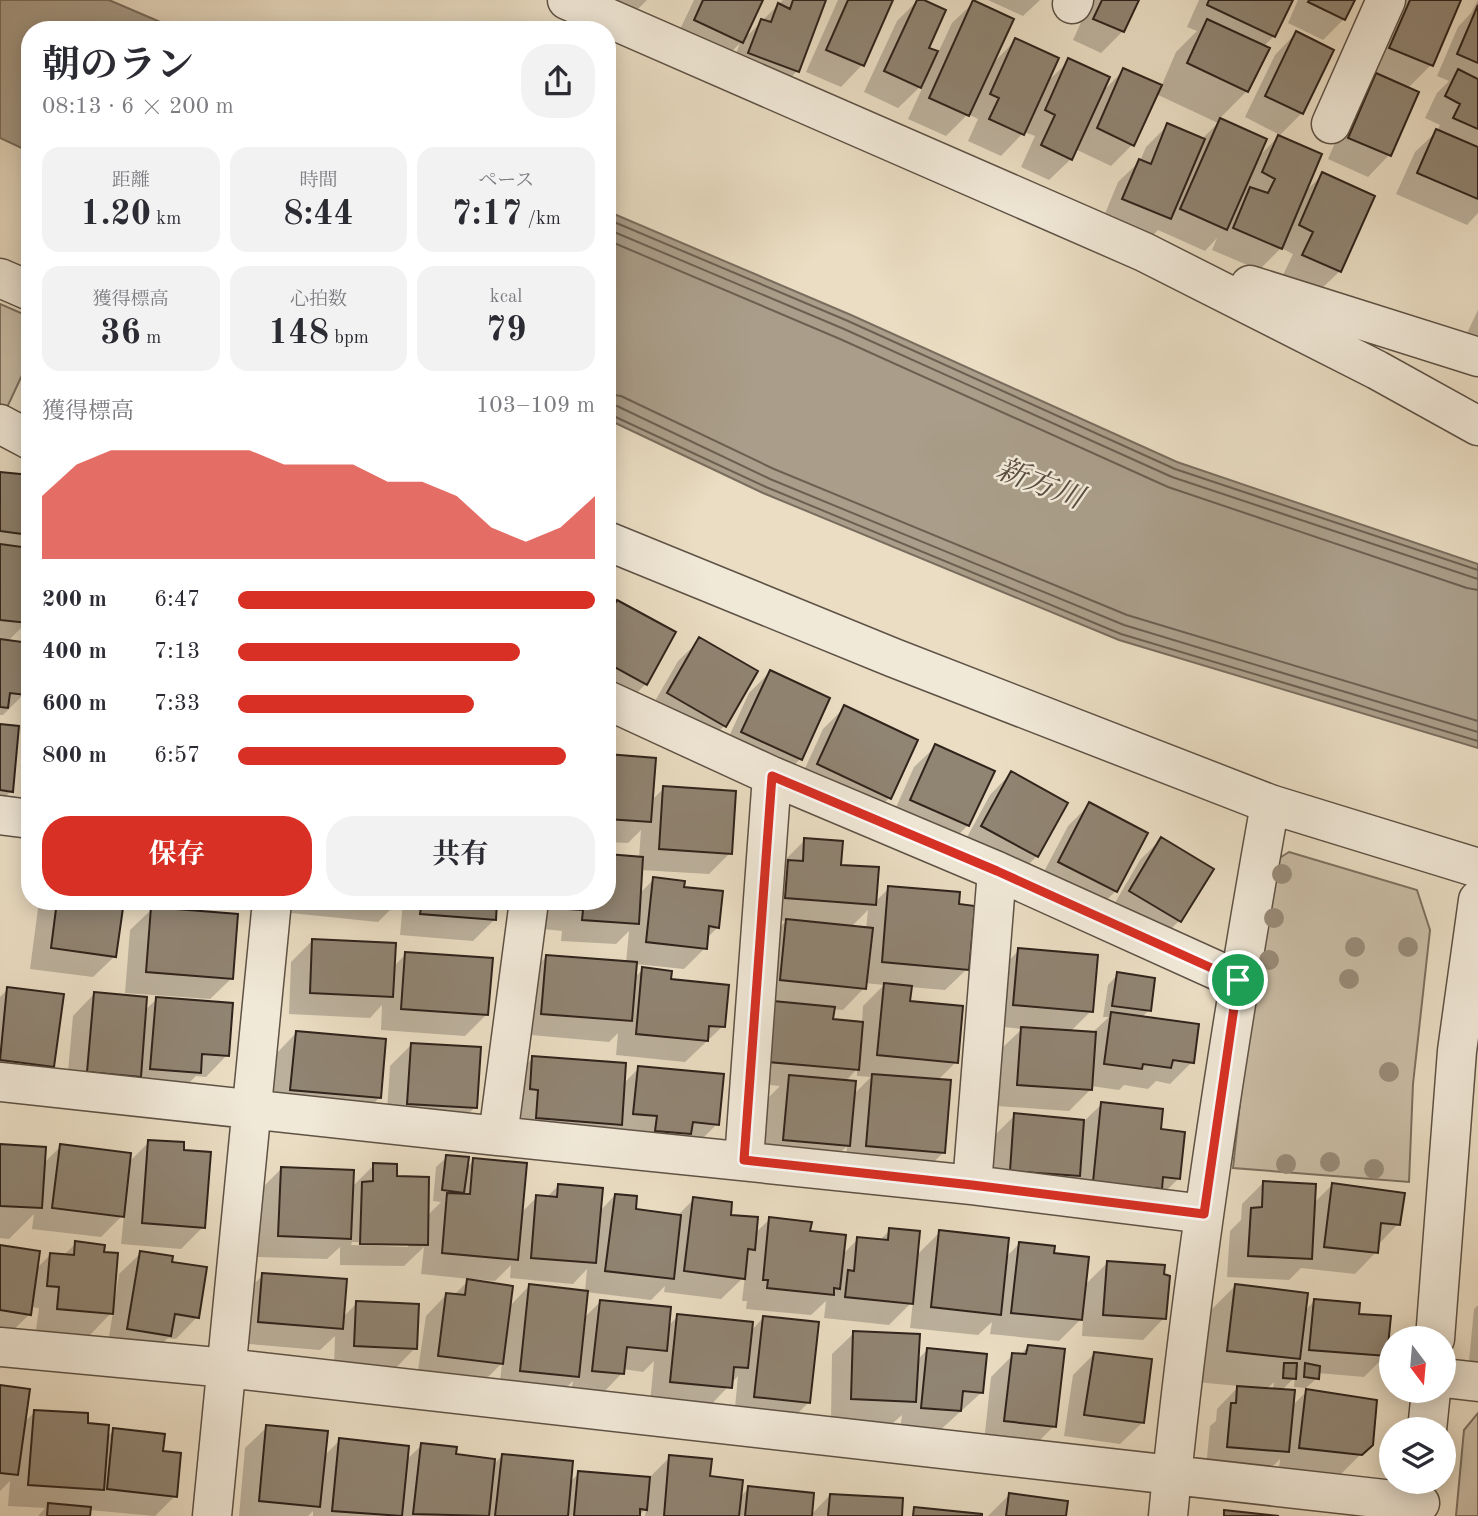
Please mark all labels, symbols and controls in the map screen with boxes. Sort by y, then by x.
button: share [521,44,595,118]
text: 朝のラン [42,48,194,86]
text: 08:13 · 6 × 200 m [42,95,234,118]
text: 距離 [112,172,150,191]
text: 時間 [299,172,338,191]
text: ペース [478,172,534,191]
text: 1.20 [80,197,151,232]
text: 8:44 [283,197,354,232]
text: 7:17 [451,197,522,232]
text: km [151,210,181,229]
text: /km [522,210,561,229]
text: kcal [490,288,523,307]
text: 獲得標高 [93,291,169,310]
text: 心拍数 [290,291,347,310]
text: 79 [486,313,526,348]
text: 36 [100,316,141,351]
text: 148 [268,316,329,351]
text: m [141,329,161,348]
text: bpm [329,329,369,348]
text: 103–109 m [476,394,595,417]
text: 獲得標高 [42,400,134,423]
water label: 新方川 [992,452,1091,516]
text: 200 m [42,588,107,611]
text: 6:47 [154,588,200,611]
text: 400 m [42,640,107,663]
text: 7:13 [154,640,200,663]
text: 600 m [42,692,107,715]
text: 7:33 [154,692,200,715]
text: 800 m [42,744,107,767]
text: 6:57 [154,744,200,767]
button: 保存 [42,816,312,896]
button: 共有 [326,816,595,896]
pin [1208,950,1268,1010]
icon: arrive [1219,961,1257,999]
north arrow [1379,1326,1456,1404]
map controls [1379,1326,1456,1494]
button: layers [1379,1417,1456,1494]

